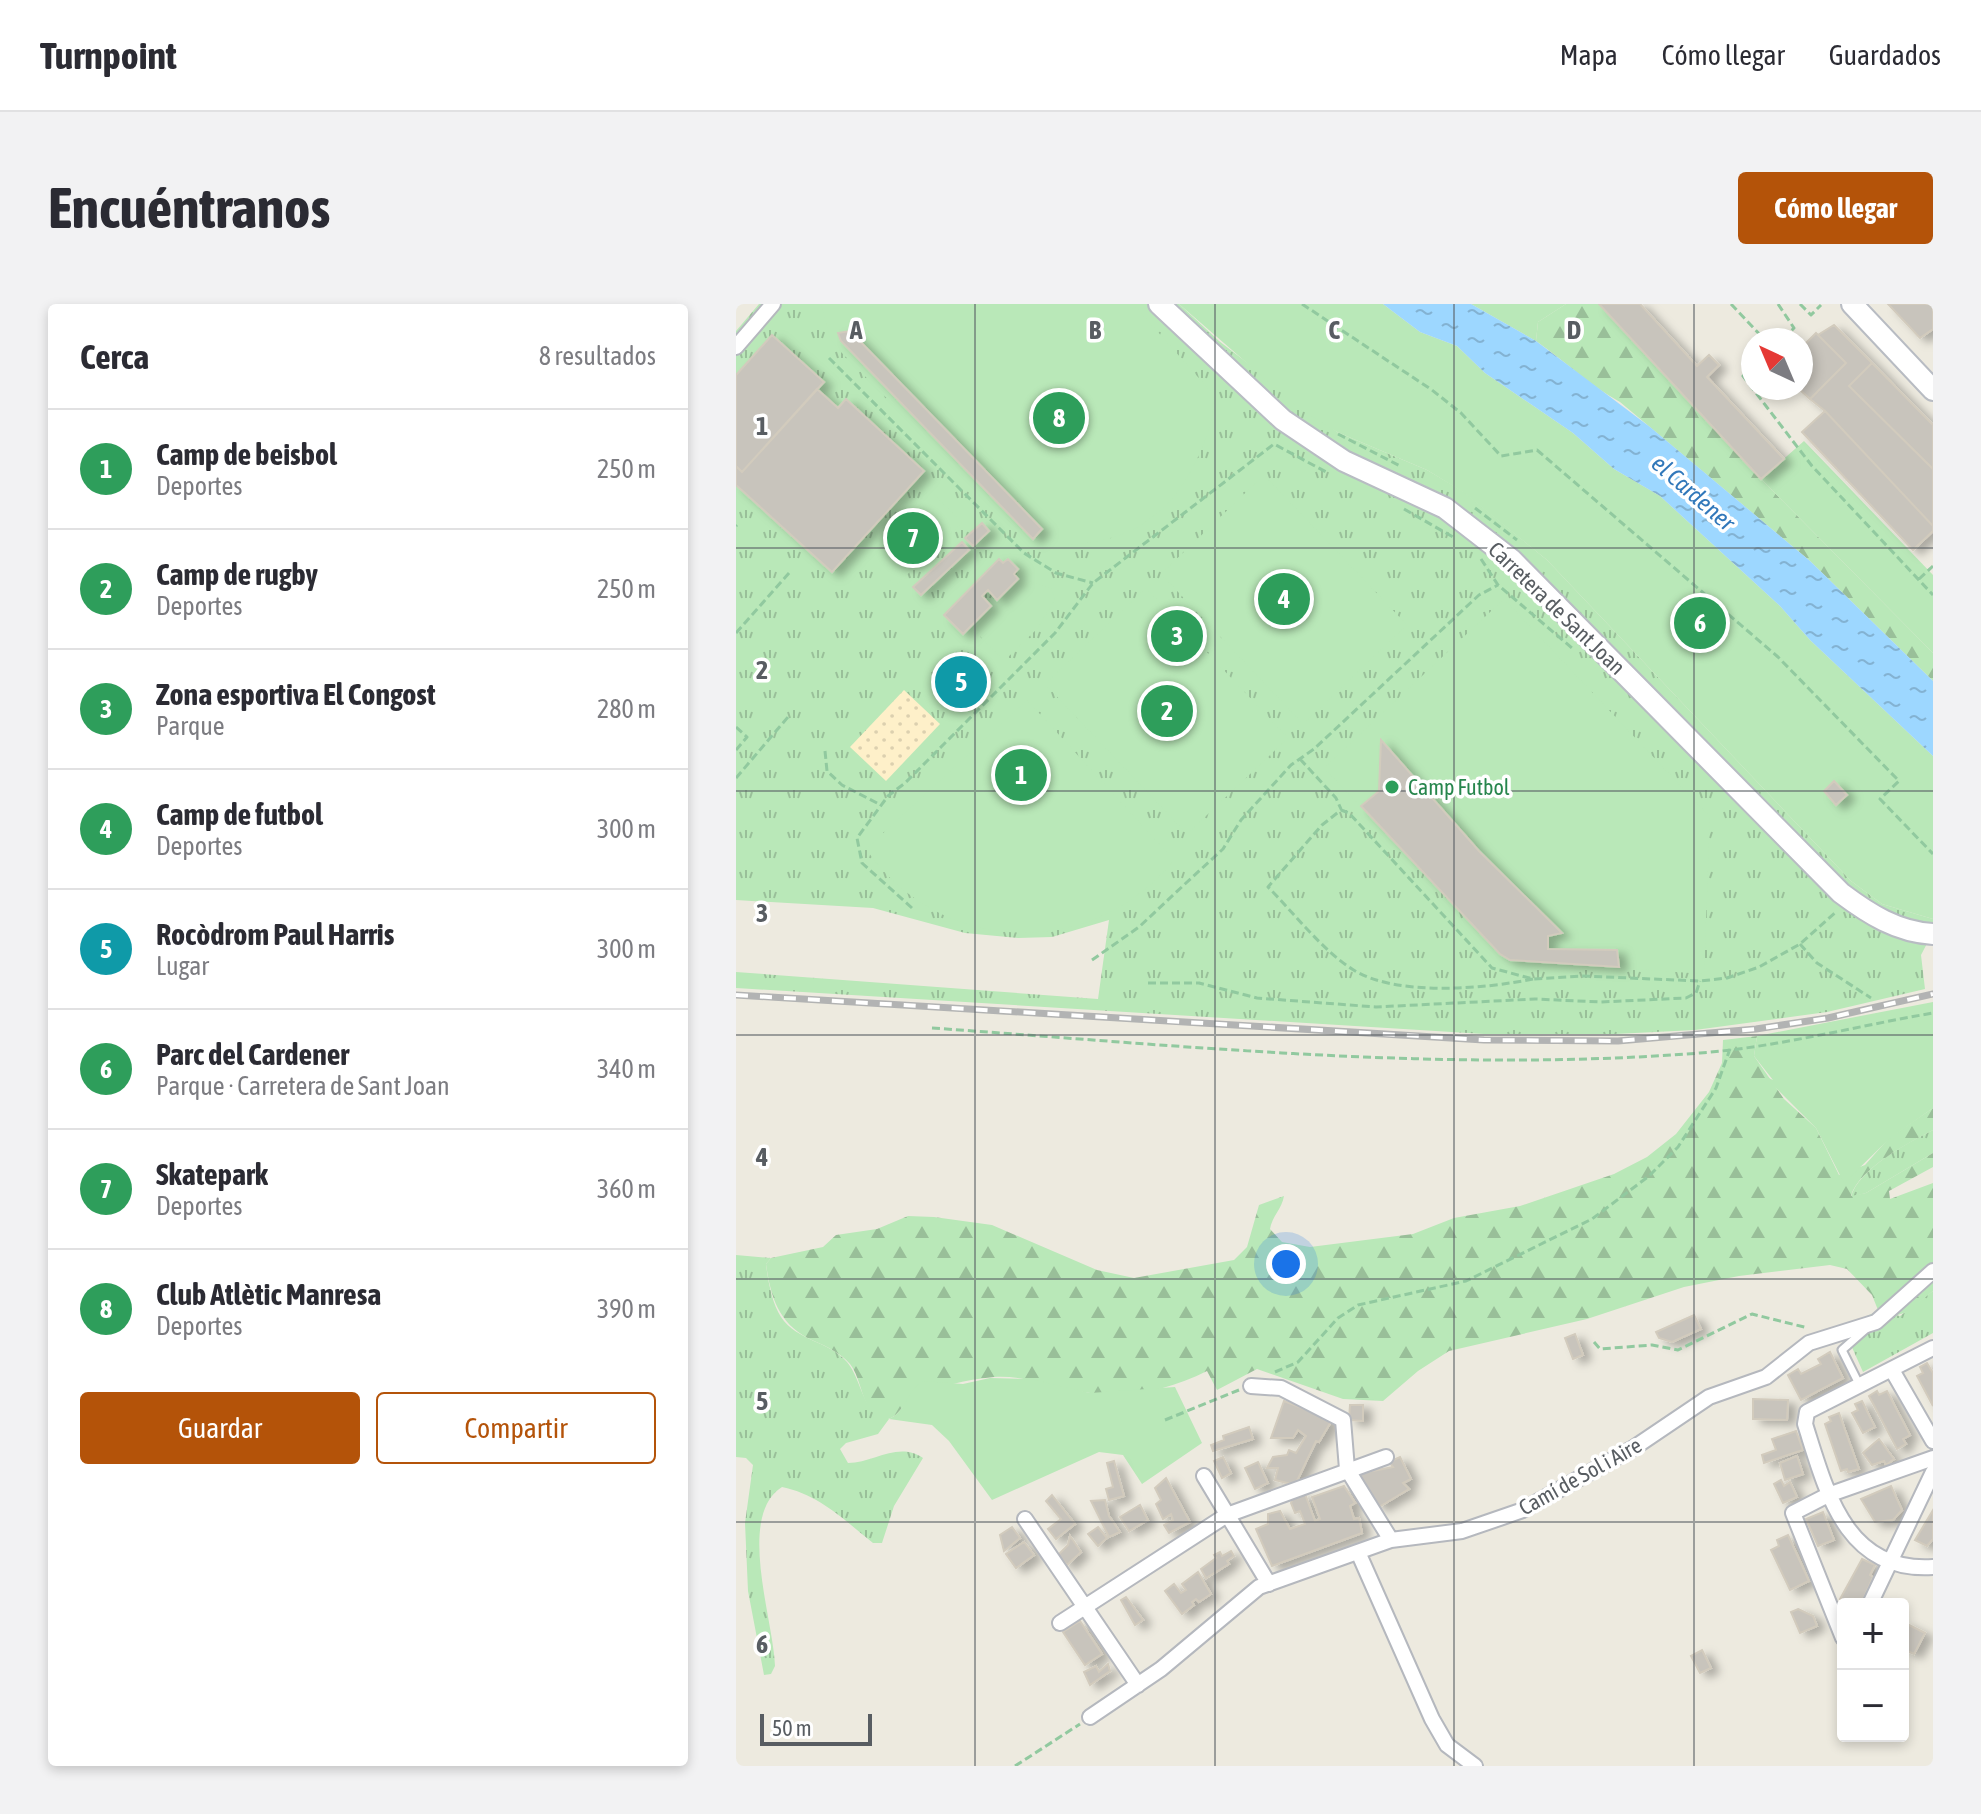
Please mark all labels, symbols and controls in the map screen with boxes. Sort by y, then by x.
text: Turnpoint [40,34,177,77]
text: Mapa [1560,39,1618,71]
text: Cómo llegar [1662,39,1785,71]
text: Guardados [1829,39,1941,71]
button: Cómo llegar [1738,172,1933,244]
text: Encuéntranos [48,176,330,240]
text: A [849,315,863,345]
text: B [1089,315,1102,345]
text: C [1328,315,1340,345]
text: D [1567,315,1581,345]
north arrow [1741,328,1813,400]
text: Cerca [80,337,149,376]
text: 8 resultados [539,341,656,371]
pin: 8 [1033,388,1085,448]
text: 1 [756,411,768,441]
text: Camp de beisbol [156,437,337,471]
water label: el Cardener [1646,449,1741,536]
text: 1 [100,454,112,484]
text: 250 m [597,454,656,484]
text: Deportes [156,471,243,501]
pin: 7 [887,508,939,568]
street label: Carretera de Sant Joan [1483,536,1631,680]
text: Camp de rugby [156,557,318,591]
pin: 4 [1258,569,1310,629]
text: 2 [100,574,112,604]
text: 250 m [597,574,656,604]
text: Deportes [156,591,243,621]
pin: 6 [1674,593,1726,653]
pin: 3 [1151,606,1203,666]
pin: 5 [935,652,987,712]
text: 2 [756,655,768,685]
text: Zona esportiva El Congost [156,677,436,711]
pin: 2 [1141,681,1193,741]
text: 3 [100,694,112,724]
text: 280 m [597,694,656,724]
text: Parque [156,711,225,741]
pin: 1 [995,745,1047,805]
place label: Camp Futbol [1408,774,1510,800]
marker: Camp Futbol [1383,778,1401,796]
text: Camp de futbol [156,797,323,831]
text: 4 [100,814,112,844]
text: 300 m [597,814,656,844]
text: Deportes [156,831,243,861]
text: 3 [756,898,768,928]
text: Rocòdrom Paul Harris [156,917,394,951]
text: 5 [100,934,112,964]
text: 300 m [597,934,656,964]
text: Lugar [156,951,209,981]
text: Parc del Cardener [156,1037,349,1071]
text: 6 [100,1054,112,1084]
text: 340 m [597,1054,656,1084]
text: Parque · Carretera de Sant Joan [156,1071,450,1101]
text: 4 [755,1142,768,1172]
text: Skatepark [156,1157,268,1191]
text: 7 [100,1174,112,1204]
text: 360 m [597,1174,656,1204]
text: Deportes [156,1191,243,1221]
your location [1266,1244,1306,1284]
text: Club Atlètic Manresa [156,1277,381,1311]
text: 8 [100,1294,112,1324]
text: 390 m [597,1294,656,1324]
text: Deportes [156,1311,243,1341]
text: 5 [756,1386,768,1416]
button: Guardar [80,1392,360,1464]
button: Compartir [376,1392,656,1464]
street label: Camí de Sol i Aire [1514,1432,1646,1520]
map controls [1837,1598,1909,1742]
button: + [1837,1598,1909,1670]
text: 6 [756,1629,768,1659]
button: − [1837,1670,1909,1742]
scale bar [760,1710,872,1746]
text: 50 m [772,1715,812,1741]

